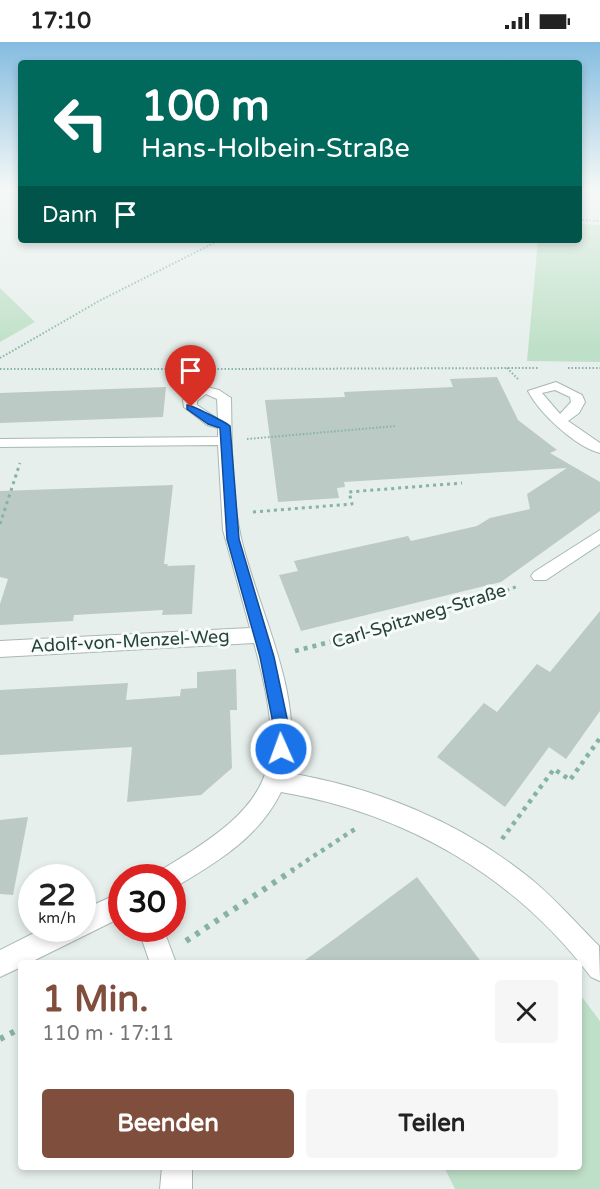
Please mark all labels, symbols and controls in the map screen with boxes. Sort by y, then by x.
text: 17:10 [30,8,91,34]
text: 100 m [141,81,270,132]
icon: left [42,84,120,162]
text: Hans-Holbein-Straße [141,132,410,165]
icon: arrive [109,198,142,231]
text: Dann [42,202,97,228]
pin [165,345,216,407]
icon: arrive [174,354,207,387]
street label: Carl-Spitzweg-Straße [329,579,509,653]
street label: Adolf-von-Menzel-Weg [30,625,230,657]
position arrow [249,717,313,781]
speed limit sign: 30 [108,864,186,942]
text: 22 [38,877,76,914]
text: km/h [38,909,76,927]
text: 1 Min. [42,978,149,1021]
button: close [495,980,558,1043]
text: 110 m · 17:11 [42,1022,174,1046]
button: Beenden [42,1089,294,1158]
button: Teilen [306,1089,558,1158]

